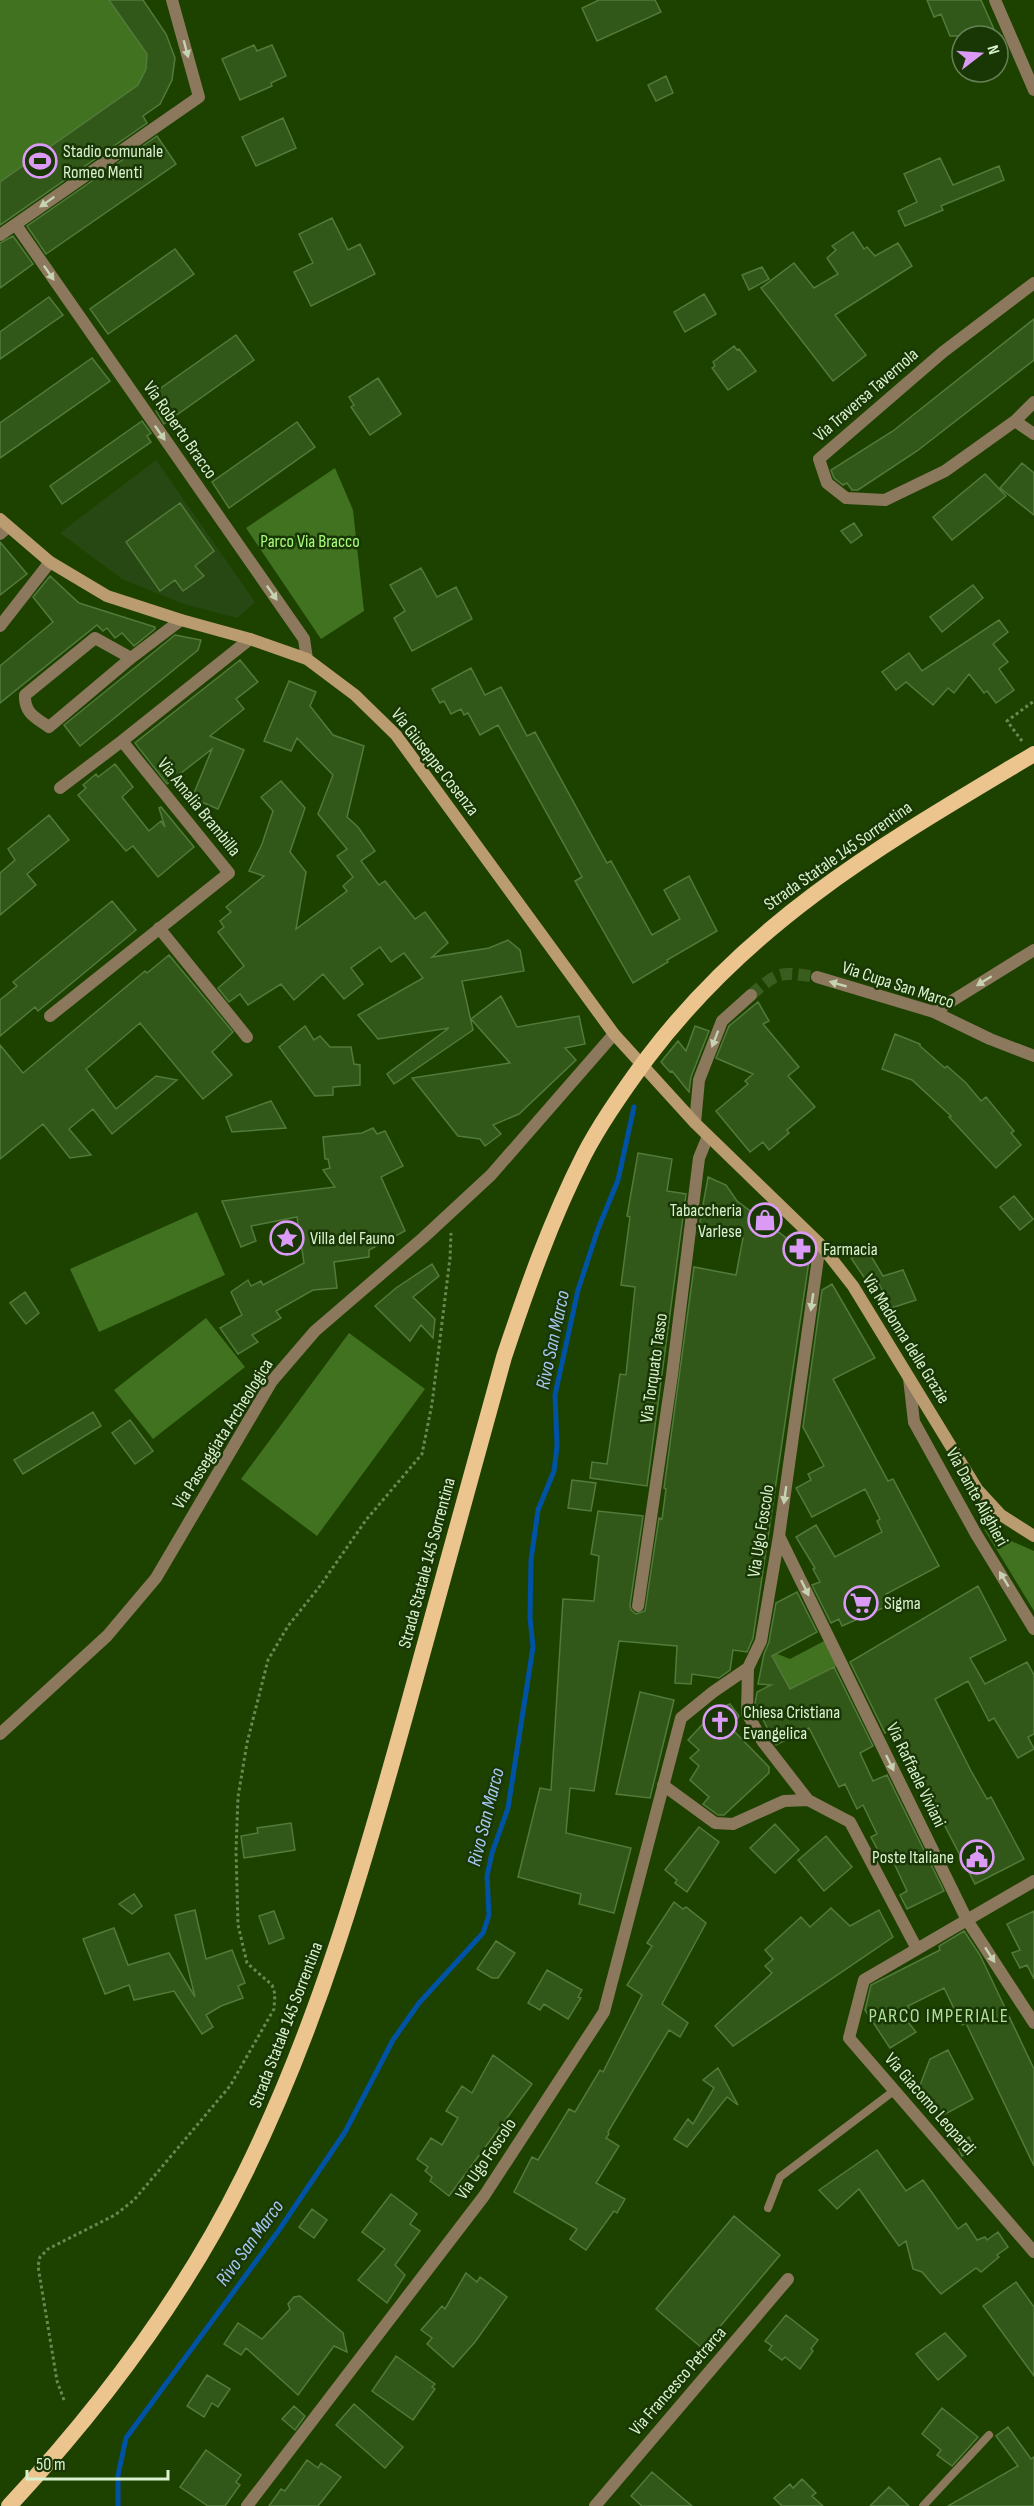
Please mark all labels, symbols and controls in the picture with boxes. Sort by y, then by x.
north arrow [950,24,1010,84]
one-way arrow [181,39,191,58]
text: N [983,43,1003,57]
place label: Stadio comunale Romeo Menti [63,141,163,183]
sports icon: Stadio comunale Romeo Menti [22,143,58,179]
one-way arrow [40,196,56,208]
one-way arrow [43,264,55,280]
street label: Via Traversa Tavernola [809,344,923,446]
street label: Via Roberto Bracco [139,377,221,483]
one-way arrow [154,424,166,440]
park label: Parco Via Bracco [260,531,360,552]
one-way arrow [266,584,278,600]
street label: Via Giuseppe Cosenza [387,704,484,820]
street label: Via Amalia Brambilla [153,754,245,860]
street label: Strada Statale 145 Sorrentina [760,797,916,915]
street label: Via Cupa San Marco [839,957,957,1013]
one-way arrow [976,975,992,986]
one-way arrow [829,978,847,988]
one-way arrow [710,1030,719,1048]
place label: Tabaccheria Varlese [670,1200,742,1242]
shop icon: Tabaccheria Varlese [747,1202,783,1238]
place icon: Villa del Fauno [269,1220,305,1256]
place label: Villa del Fauno [310,1228,395,1249]
pharmacy icon: Farmacia [782,1231,818,1267]
place label: Farmacia [823,1239,878,1260]
street label: Via Madonna delle Grazie [858,1270,954,1408]
water label: Rivo San Marco [531,1288,575,1392]
one-way arrow [808,1293,817,1312]
street label: Via Torquato Tasso [636,1312,672,1424]
street label: Via Passeggiata Archeologica [168,1355,278,1513]
street label: Via Dante Alighieri [941,1444,1013,1550]
street label: Strada Statale 145 Sorrentina [394,1475,460,1651]
street label: Via Ugo Foscolo [743,1483,779,1579]
one-way arrow [780,1486,789,1505]
one-way arrow [998,1571,1009,1587]
one-way arrow [800,1580,809,1597]
supermarket icon: Sigma [843,1585,879,1621]
place label: Sigma [884,1593,921,1614]
place label: Chiesa Cristiana Evangelica [743,1702,840,1744]
church icon: Chiesa Cristiana Evangelica [702,1704,738,1740]
street label: Via Raffaele Viviani [882,1719,950,1831]
one-way arrow [886,1755,895,1772]
water label: Rivo San Marco [462,1765,510,1869]
public building icon: Poste Italiane [959,1839,995,1875]
place label: Poste Italiane [872,1847,954,1868]
street label: Strada Statale 145 Sorrentina [245,1939,327,2111]
one-way arrow [984,1947,995,1963]
district label: PARCO IMPERIALE [869,2004,1009,2028]
street label: Via Giacomo Leopardi [880,2049,980,2159]
street label: Via Ugo Foscolo [451,2114,521,2204]
water label: Rivo San Marco [211,2195,289,2291]
street label: Via Francesco Petrarca [625,2322,731,2439]
scale bar [27,2443,168,2481]
text: 50 m [36,2454,66,2475]

